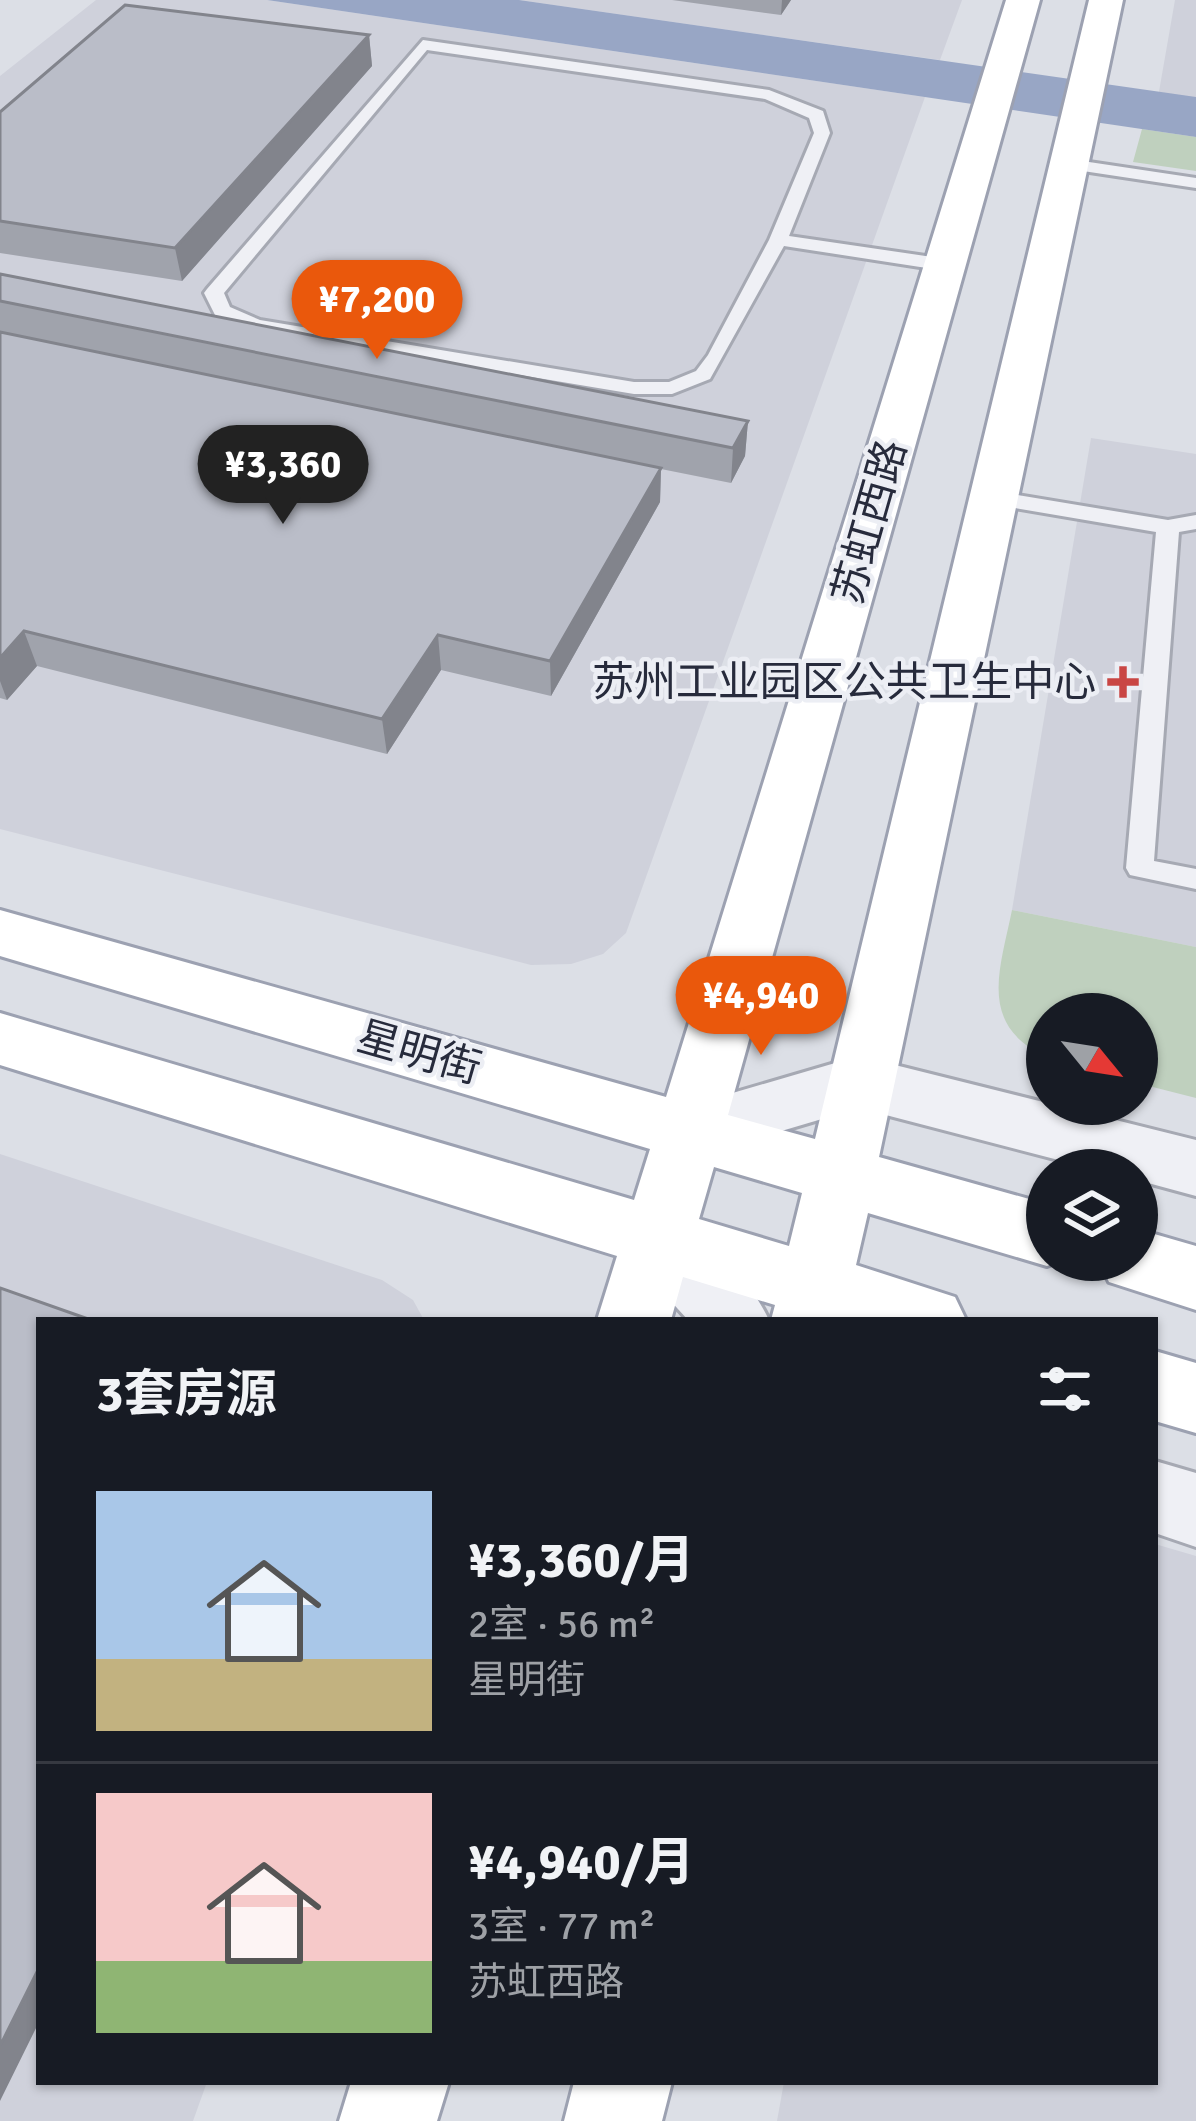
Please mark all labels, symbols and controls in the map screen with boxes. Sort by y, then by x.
pin: ¥7,200 [279,260,475,362]
text: ¥7,200 [319,275,435,323]
pin: ¥3,360 [185,425,381,527]
street label: 苏虹西路 [822,434,918,610]
text: ¥3,360 [225,440,341,488]
place label: 苏州工业园区公共卫生中心 [592,657,1096,708]
marker: 苏州工业园区公共卫生中心 [1107,666,1139,698]
pin: ¥4,940 [663,956,859,1058]
text: ¥4,940 [703,971,819,1019]
north arrow [1026,993,1158,1125]
map controls [1026,993,1158,1281]
street label: 星明街 [351,1011,487,1095]
button: layers [1026,1149,1158,1281]
icon: filters [1032,1356,1098,1422]
text: 3套房源 [96,1363,277,1426]
text: ¥3,360/月 [468,1529,695,1592]
icon: home [192,1539,336,1683]
text: 2室 · 56 m² [468,1600,655,1648]
text: 星明街 [468,1656,585,1704]
text: ¥4,940/月 [468,1831,695,1894]
icon: home [192,1841,336,1985]
text: 3室 · 77 m² [468,1902,655,1950]
text: 苏虹西路 [468,1958,624,2006]

